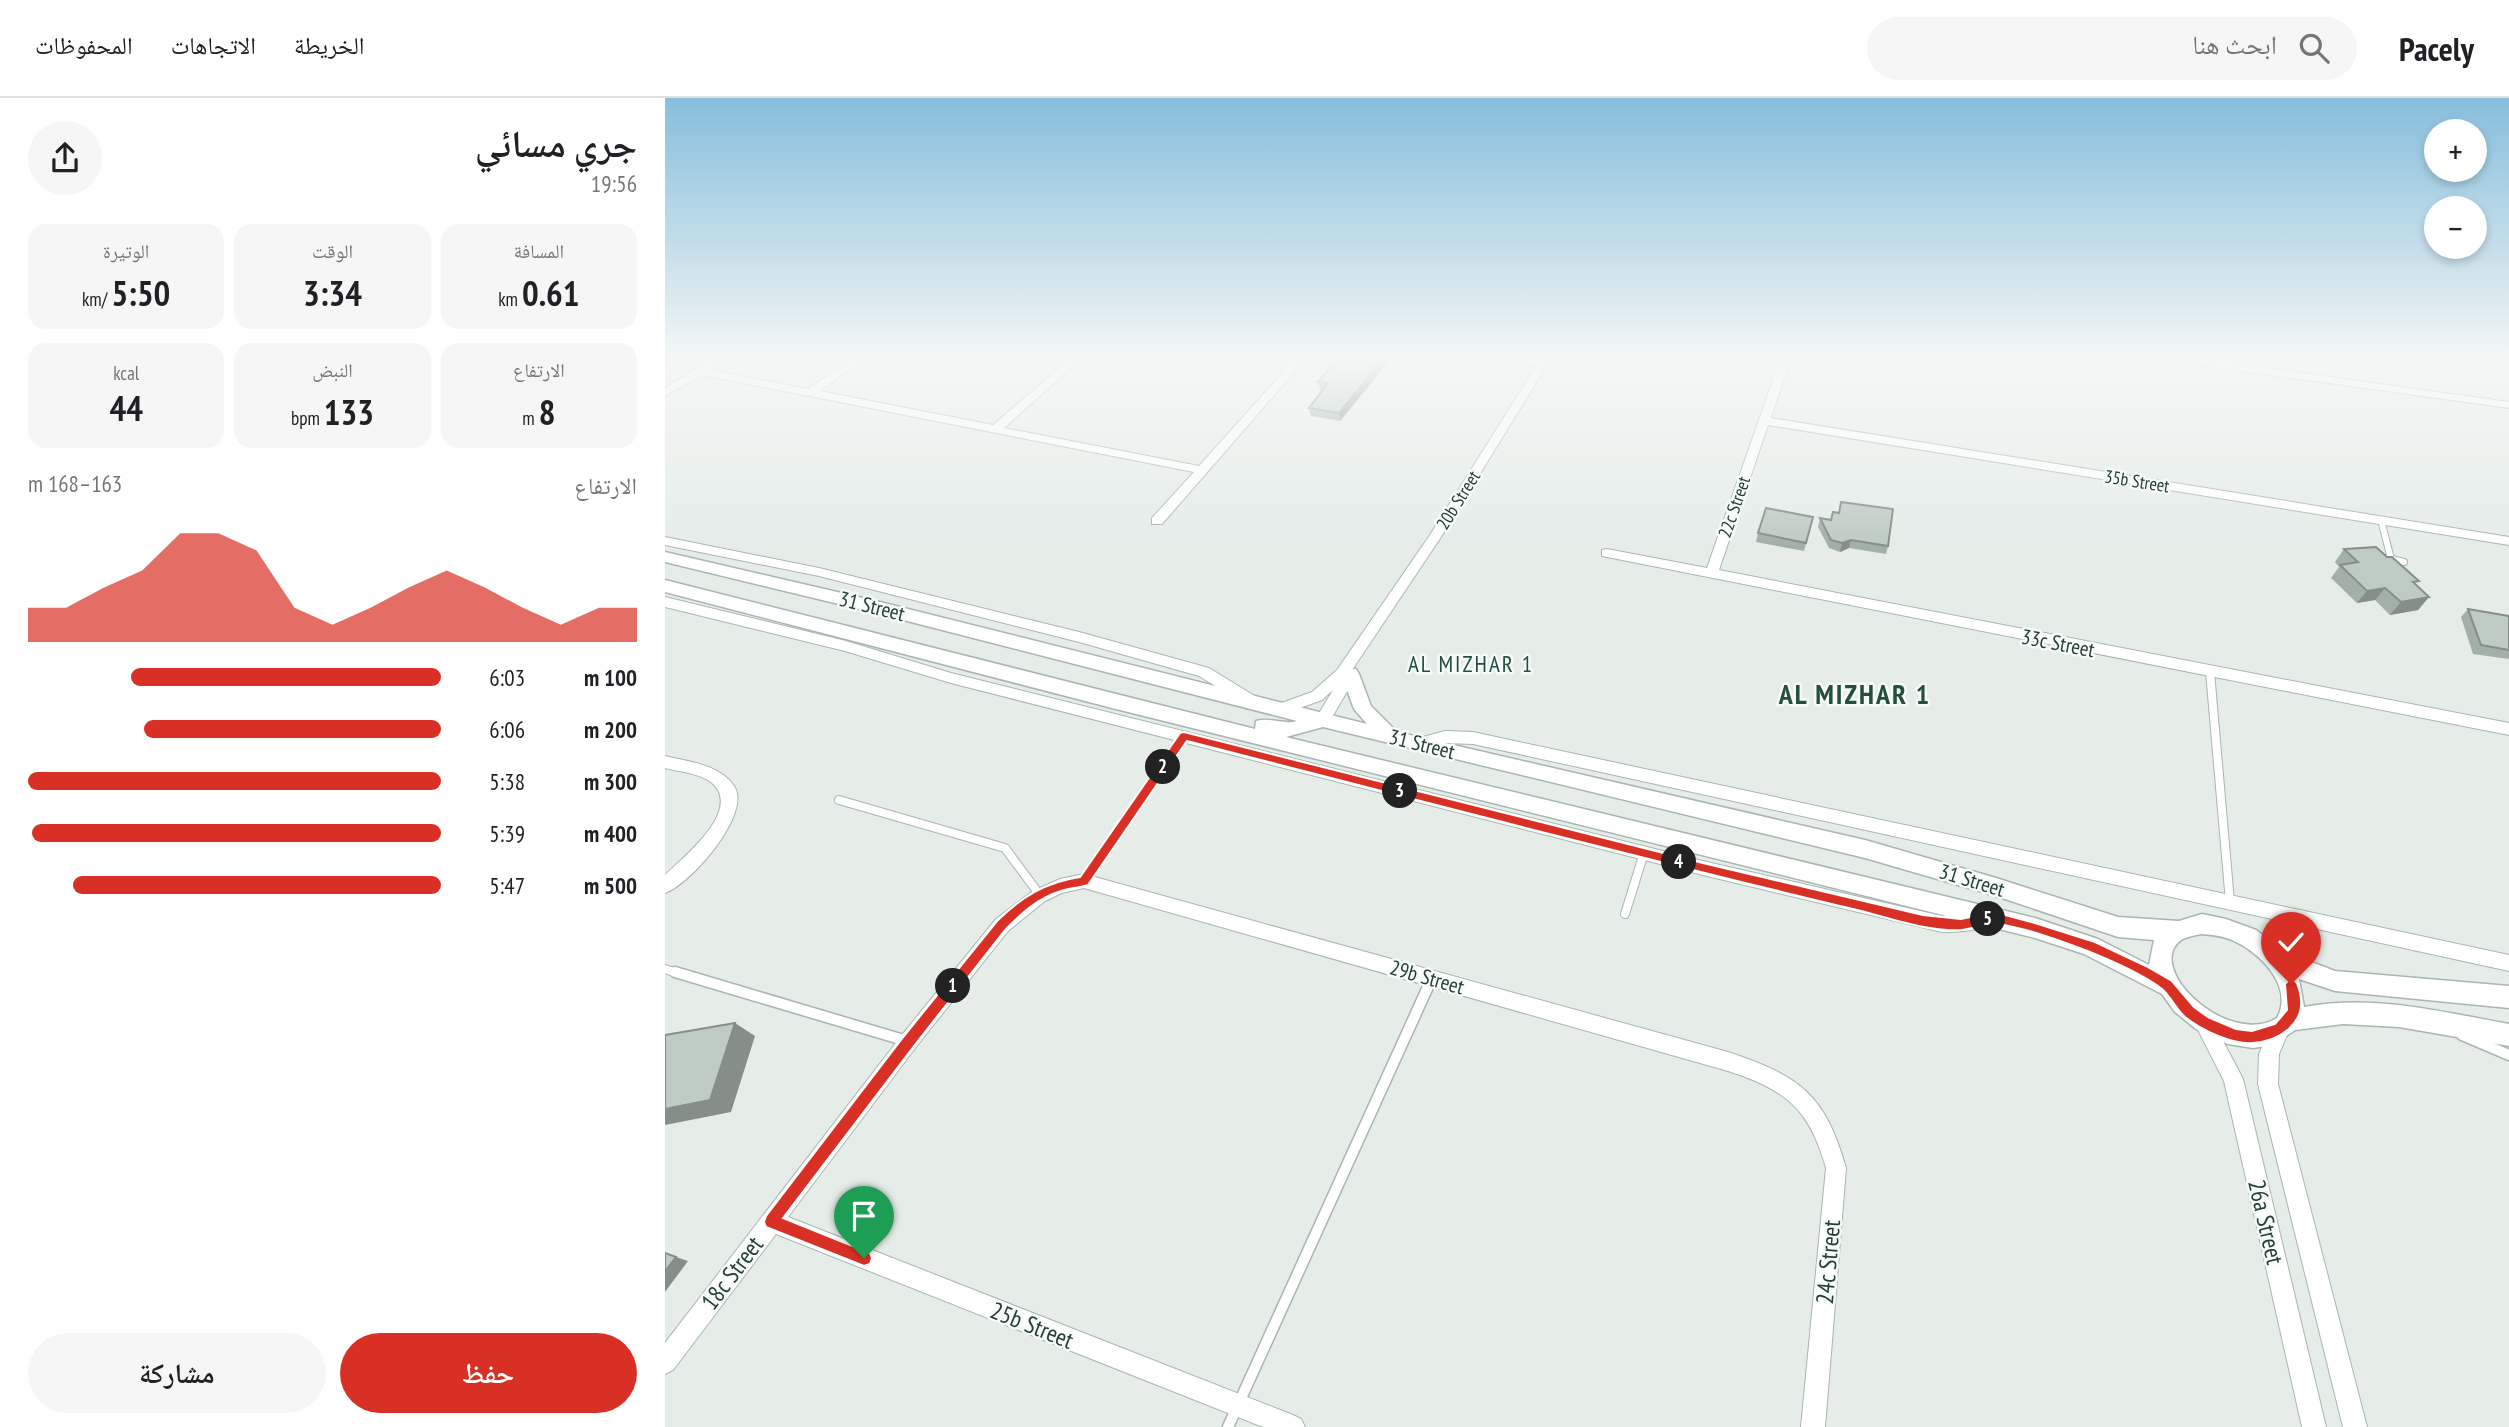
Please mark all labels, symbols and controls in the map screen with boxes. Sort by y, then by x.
search box [1867,17,2357,80]
text: Pacely [2399,27,2474,70]
text: ابحث هنا [2192,28,2277,61]
icon: search [2295,29,2333,67]
text: المحفوظات [35,30,133,61]
text: الاتجاهات [171,30,256,61]
text: الخريطة [294,30,365,61]
text: جري مسائي [475,118,637,167]
map controls [2424,119,2487,259]
button: + [2424,119,2487,182]
button: share [28,121,102,195]
text: 19:56 [591,169,637,198]
button: − [2424,196,2487,259]
text: الوتيرة [103,239,149,263]
text: الوقت [312,239,353,263]
text: المسافة [514,239,564,263]
text: 5:50 [111,270,170,316]
text: 3:34 [303,270,362,316]
text: 0.61 [522,270,580,316]
text: /km [82,287,111,311]
text: km [498,287,522,311]
text: النبض [312,358,353,382]
text: الارتفاع [513,358,565,382]
text: kcal [113,361,139,385]
text: 44 [109,385,143,431]
text: 133 [324,389,374,435]
text: 8 [539,389,555,435]
text: bpm [291,406,324,430]
text: m [522,406,539,430]
street label: 35b Street [2103,465,2171,497]
street label: 20b Street [1431,466,1485,534]
text: 163–168 m [28,469,122,498]
text: الارتفاع [574,471,637,500]
street label: 22c Street [1713,473,1755,541]
street label: 31 Street [836,585,908,627]
street label: 33c Street [2019,623,2097,663]
district label: AL MIZHAR 1 [1408,649,1534,678]
text: 6:03 [489,663,525,692]
text: 100 m [584,663,637,692]
district label: AL MIZHAR 1 [1778,675,1931,712]
text: 6:06 [489,715,525,744]
text: 200 m [584,715,637,744]
street label: 31 Street [1386,723,1458,765]
pin: 2 [1145,750,1181,784]
text: 2 [1158,754,1167,778]
text: 5:38 [489,767,525,796]
text: 300 m [584,767,637,796]
pin: 3 [1383,774,1417,808]
text: 3 [1395,778,1404,802]
text: 5:39 [489,819,525,848]
text: 400 m [584,819,637,848]
pin: 4 [1661,844,1697,880]
text: 4 [1674,849,1683,873]
street label: 31 Street [1936,857,2008,903]
text: 5:47 [489,871,525,900]
text: 500 m [584,871,637,900]
pin: 5 [1971,902,2005,936]
text: 5 [1983,906,1992,930]
pin [2261,912,2321,984]
icon: check [2272,923,2310,961]
street label: 29b Street [1387,954,1467,1001]
pin: 1 [935,968,971,1004]
text: 1 [948,973,957,997]
street label: 26a Street [2241,1177,2291,1268]
pin [834,1186,894,1258]
icon: arrive [845,1197,883,1235]
street label: 24c Street [1809,1218,1847,1305]
street label: 18c Street [694,1230,770,1316]
street label: 25b Street [986,1294,1078,1356]
button: مشاركة [28,1333,326,1413]
button: حفظ [340,1333,637,1413]

